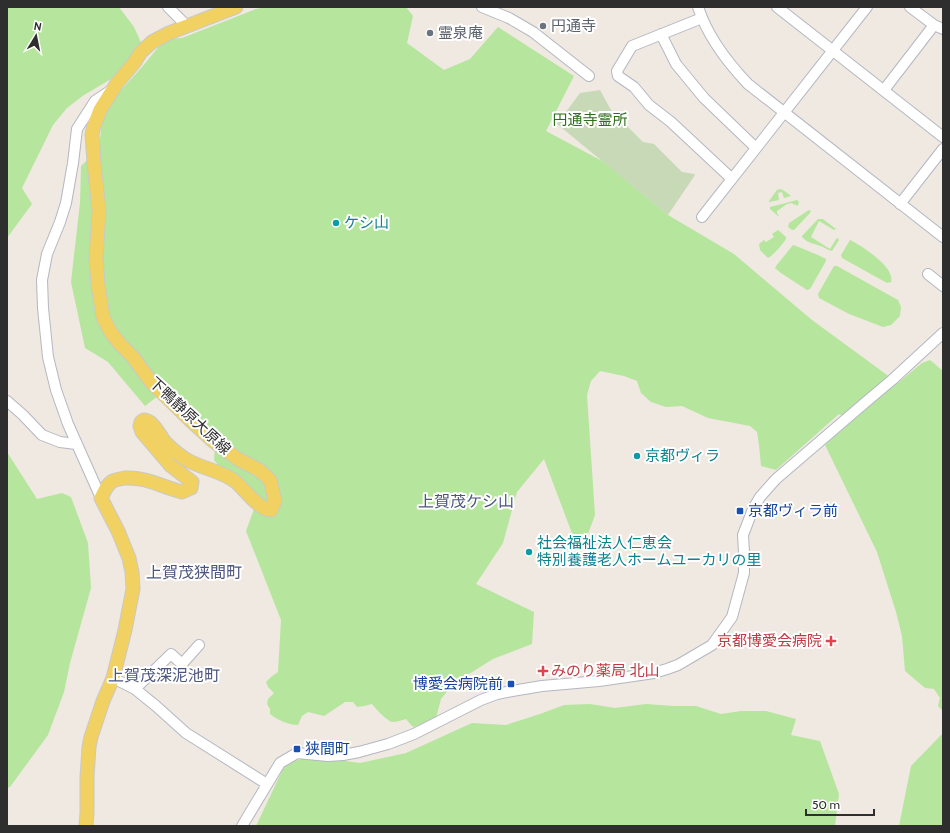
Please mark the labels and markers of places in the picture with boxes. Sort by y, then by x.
place label: 円通寺 [551,17,596,35]
marker: 円通寺 [538,21,548,31]
place label: 霊泉庵 [438,24,483,42]
marker: 霊泉庵 [425,28,435,38]
place label: ケシ山 [344,214,389,232]
marker: ケシ山 [331,218,341,228]
place label: 京都ヴィラ [645,447,720,465]
marker: 京都ヴィラ [632,451,642,461]
place label: 京都ヴィラ前 [748,502,838,520]
marker: 京都ヴィラ前 [735,506,745,516]
place label: 社会福祉法人仁恵会 特別養護老人ホームユーカリの里 [537,534,762,569]
marker: 社会福祉法人仁恵会 特別養護老人ホームユーカリの里 [524,547,534,557]
place label: 京都博愛会病院 [717,632,822,650]
marker: 京都博愛会病院 [825,635,837,647]
place label: みのり薬局 北山 [551,662,659,680]
marker: みのり薬局 北山 [538,666,548,676]
place label: 博愛会病院前 [413,675,503,693]
marker: 博愛会病院前 [506,679,516,689]
place label: 狭間町 [305,740,350,758]
marker: 狭間町 [292,744,302,754]

